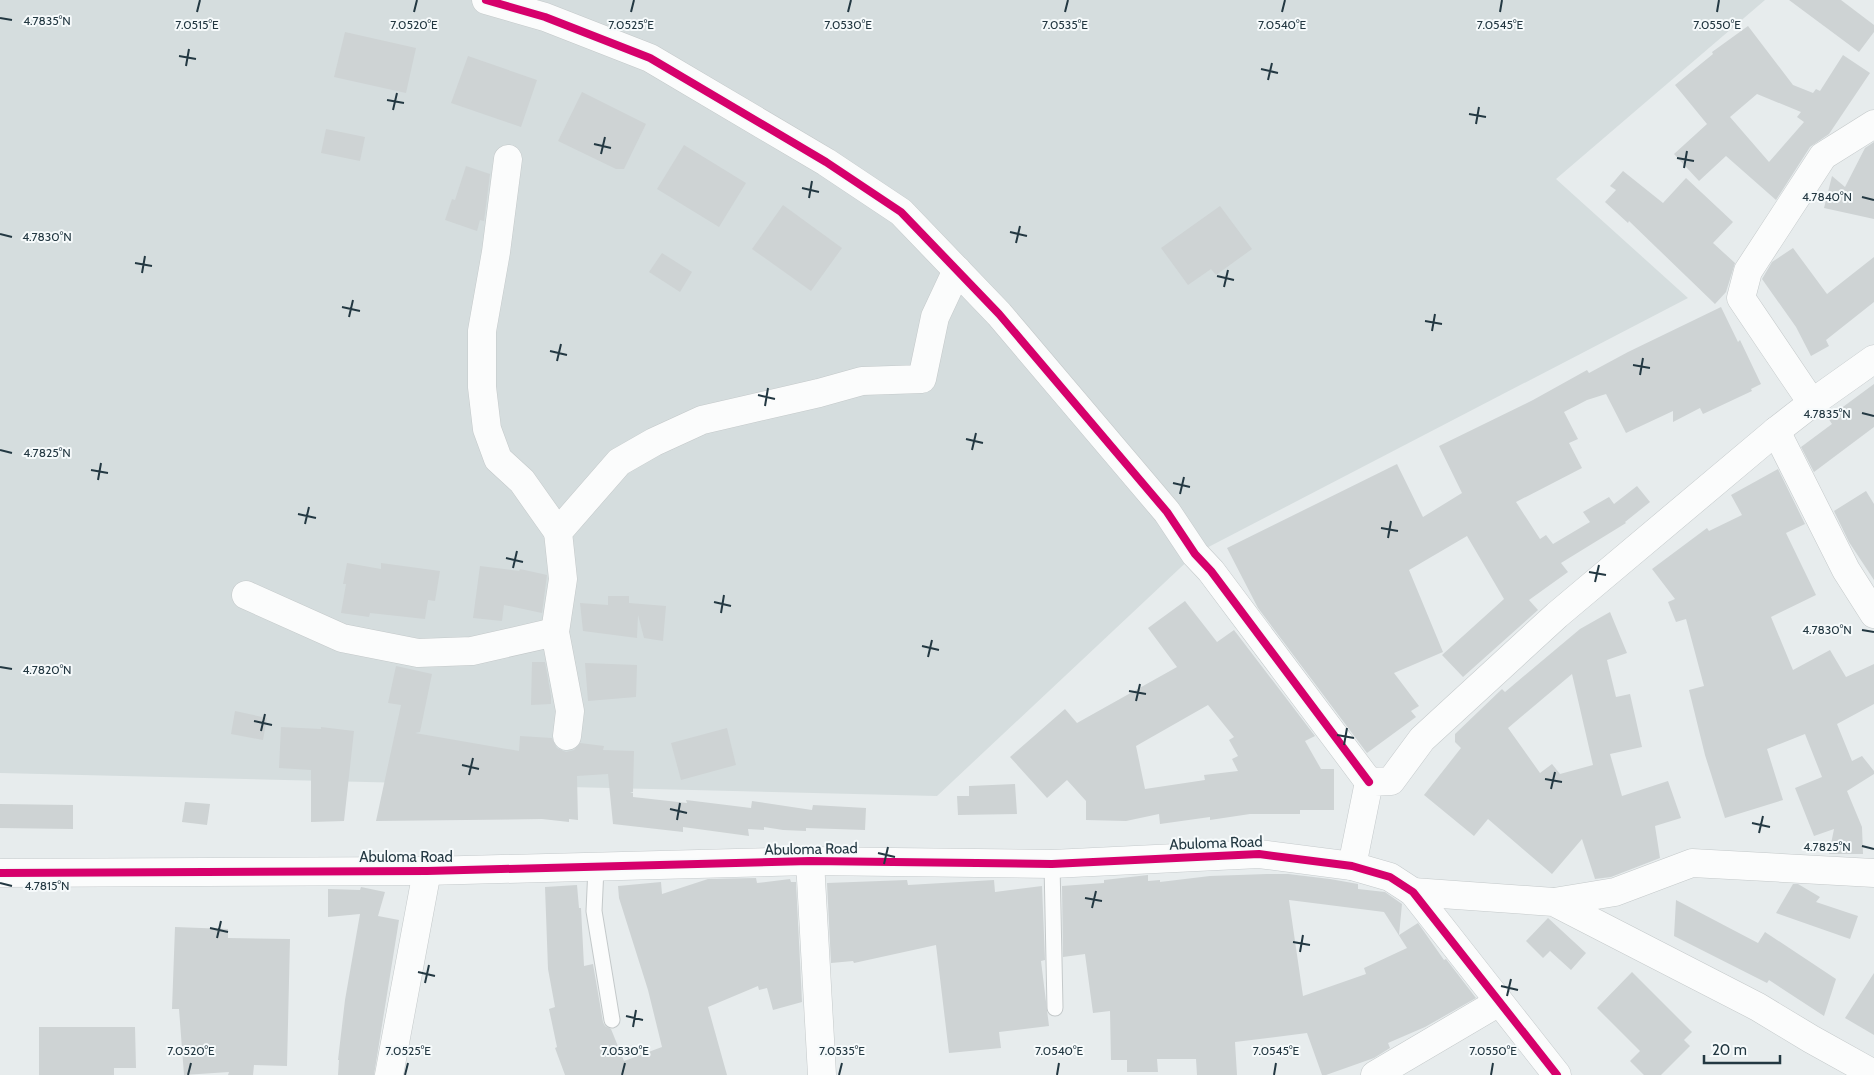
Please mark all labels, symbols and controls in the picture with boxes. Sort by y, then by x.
text: 4.7835°N [23,13,71,28]
text: 7.0515°E [175,17,219,32]
text: 7.0520°E [390,17,438,32]
text: 7.0525°E [608,17,654,32]
text: 7.0530°E [824,17,872,32]
text: 7.0535°E [1042,17,1088,32]
text: 7.0540°E [1258,17,1306,32]
text: 7.0545°E [1477,17,1523,32]
text: 7.0550°E [1693,17,1741,32]
text: 4.7840°N [1802,189,1852,204]
text: 4.7830°N [22,229,72,244]
text: 4.7835°N [1803,406,1851,421]
text: 4.7825°N [23,445,71,460]
text: 4.7830°N [1802,622,1852,637]
text: 4.7820°N [22,662,72,677]
street label: Abuloma Road [1169,832,1263,854]
street label: Abuloma Road [764,839,858,859]
text: 4.7825°N [1803,839,1851,854]
street label: Abuloma Road [359,848,453,866]
text: 4.7815°N [25,878,69,893]
scale bar [1704,1032,1780,1064]
text: 20 m [1712,1041,1747,1059]
text: 7.0520°E [167,1043,215,1058]
text: 7.0525°E [385,1043,431,1058]
text: 7.0530°E [601,1043,649,1058]
text: 7.0535°E [819,1043,865,1058]
text: 7.0540°E [1035,1043,1083,1058]
text: 7.0545°E [1253,1043,1299,1058]
text: 7.0550°E [1469,1043,1517,1058]

